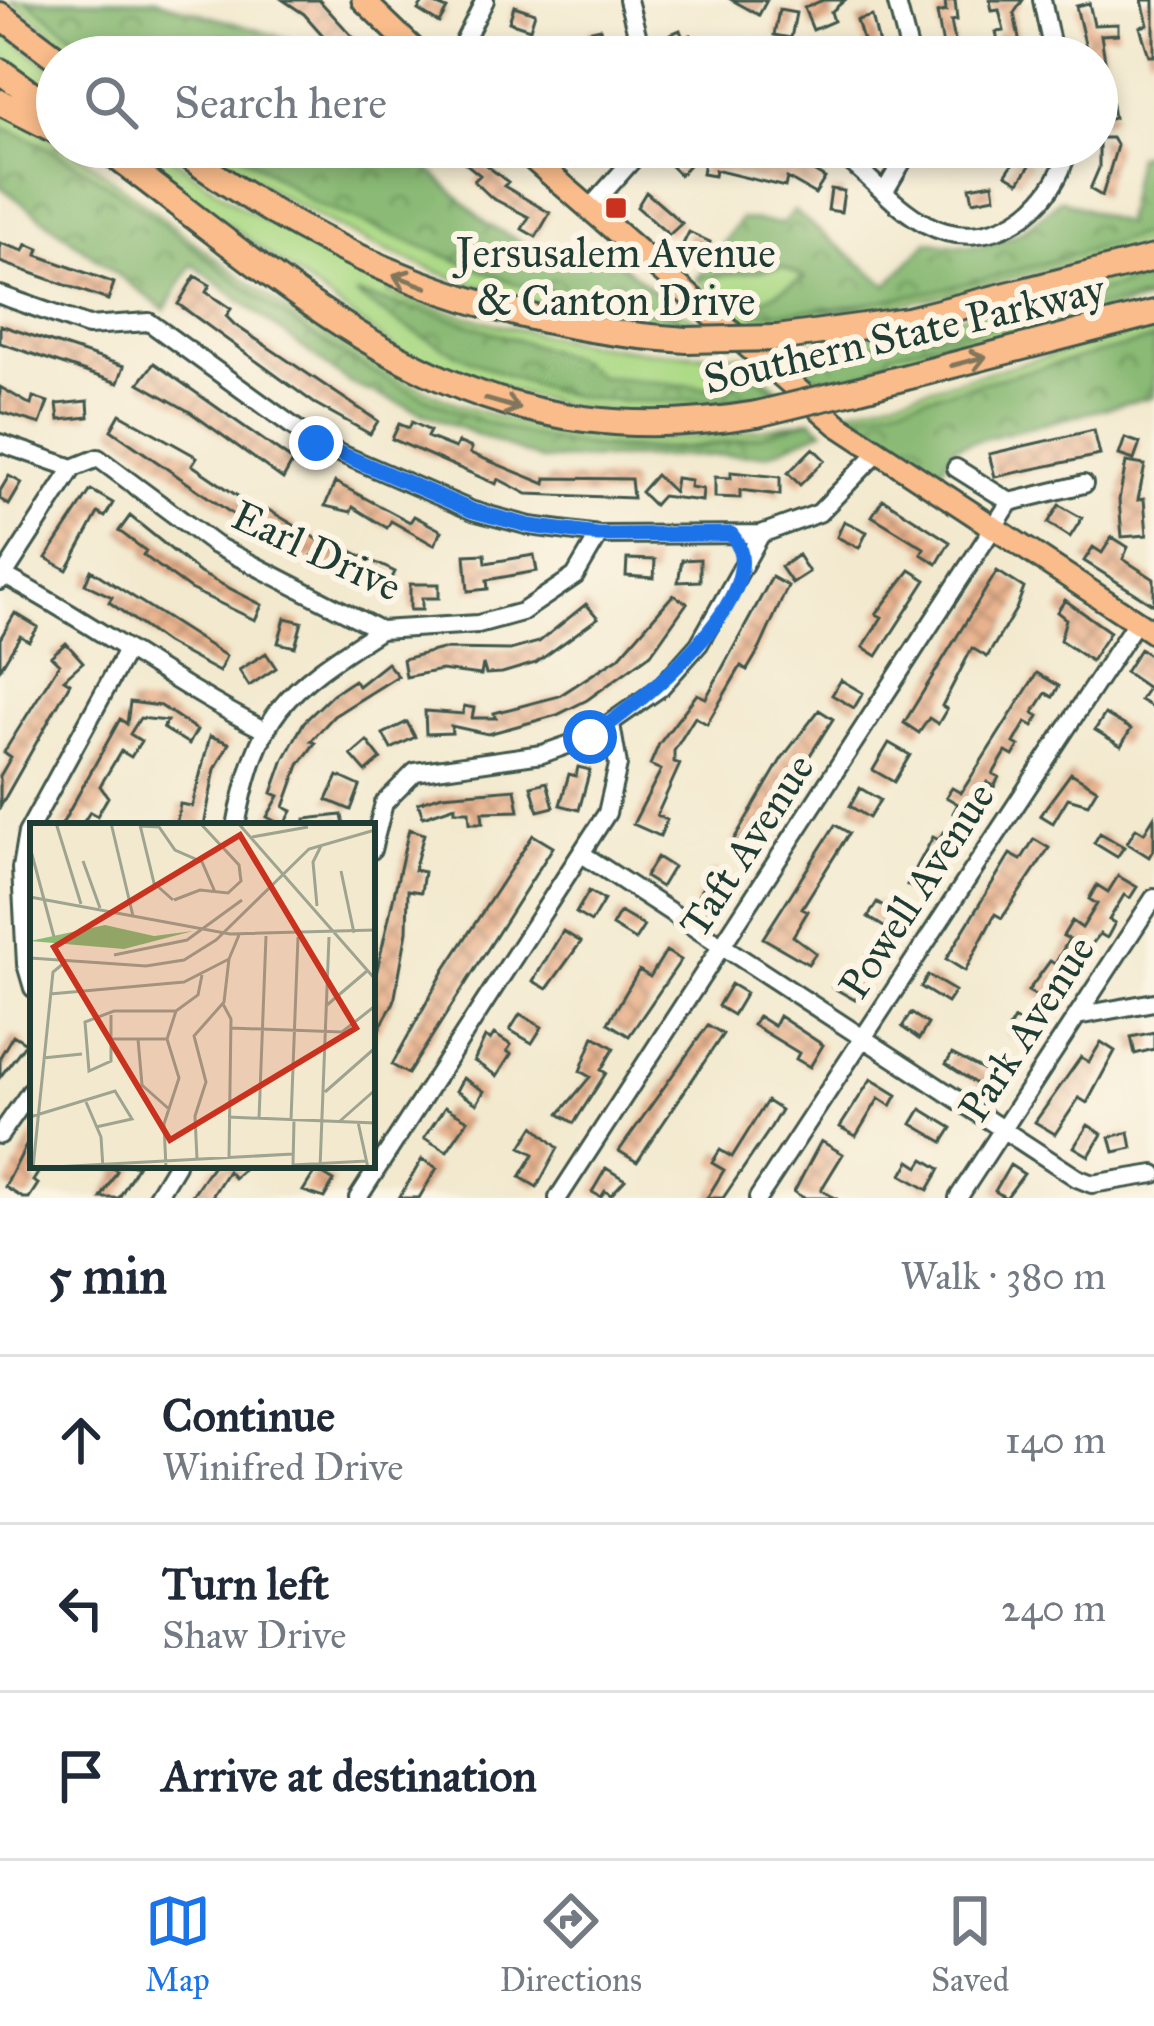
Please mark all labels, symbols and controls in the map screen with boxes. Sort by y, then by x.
search box [36,36,1118,168]
icon: search [78,69,144,135]
text: Search here [174,75,387,130]
marker: Jersusalem Avenue & Canton Drive [603,195,629,221]
place label: Jersusalem Avenue & Canton Drive [452,227,776,327]
street label: Southern State Parkway [699,262,1111,405]
one-way arrow [392,269,429,291]
one-way arrow [949,348,987,370]
one-way arrow [483,394,521,416]
route end [289,416,343,470]
street label: Earl Drive [224,489,410,613]
route start [563,710,617,764]
street label: Taft Avenue [668,744,825,947]
street label: Powell Avenue [828,773,1006,1008]
inset map [30,823,375,1168]
street label: Park Avenue [948,926,1106,1131]
text: 5 min [48,1245,167,1307]
text: Walk · 380 m [900,1252,1106,1300]
text: Continue [162,1388,335,1443]
icon: ahead [48,1407,114,1473]
text: 140 m [1005,1416,1106,1464]
text: Winifred Drive [162,1443,403,1491]
text: Turn left [162,1556,329,1611]
icon: left [48,1575,114,1641]
text: 240 m [1001,1584,1106,1632]
text: Shaw Drive [162,1611,346,1659]
icon: arrive [48,1743,114,1809]
text: Arrive at destination [162,1748,537,1803]
tab: Map [145,1888,211,2000]
tab: Directions [500,1888,642,2000]
tab: Saved [931,1888,1009,2000]

